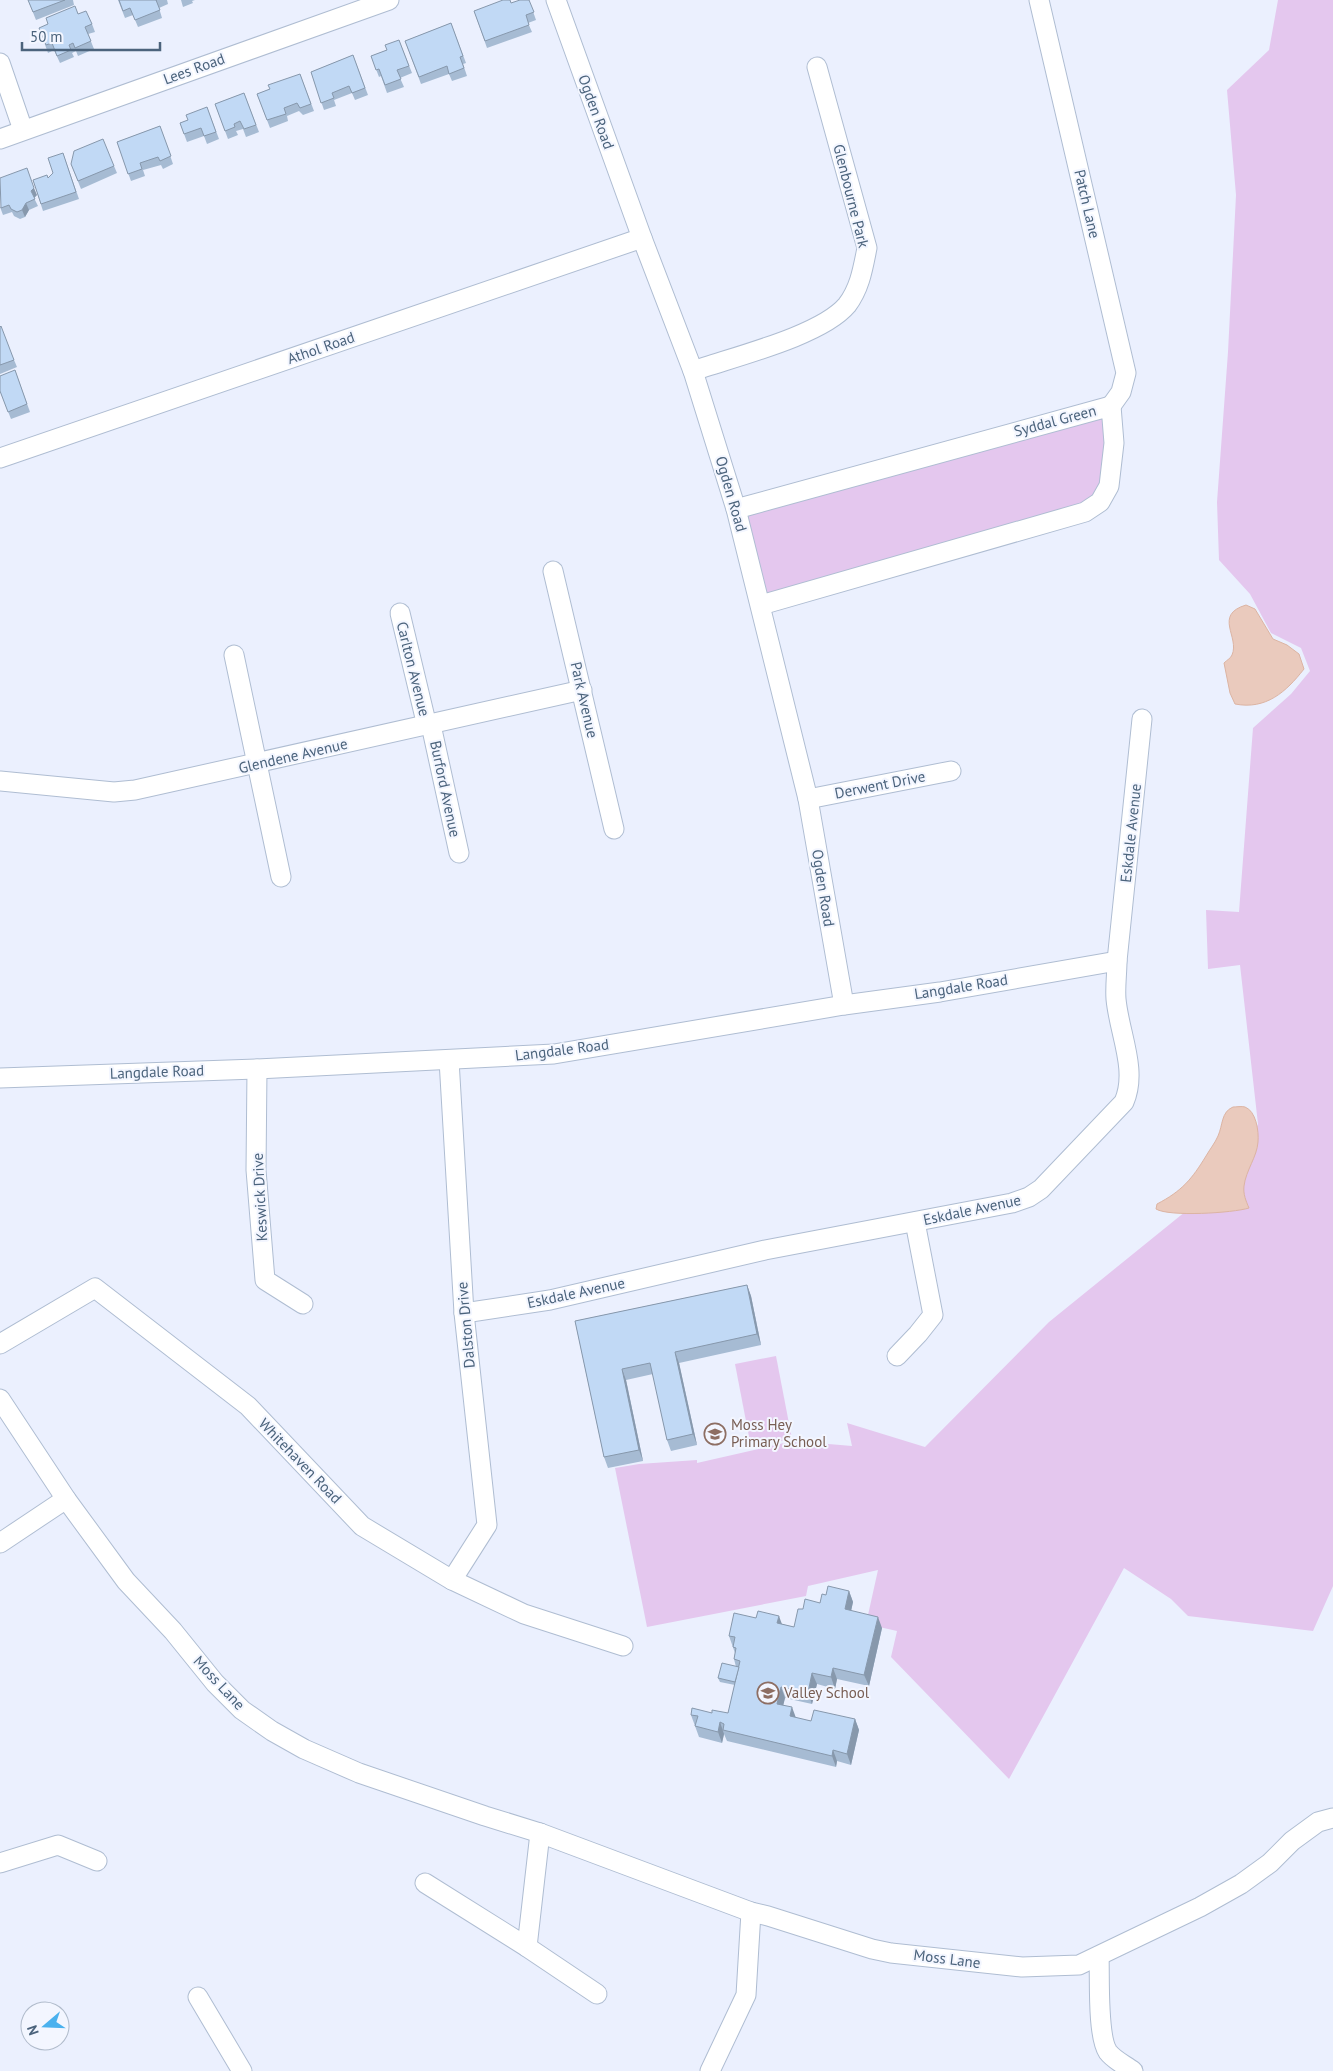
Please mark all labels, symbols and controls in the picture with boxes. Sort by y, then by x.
scale bar [22,20,160,52]
text: 50 m [30,27,63,46]
street label: Lees Road [160,49,227,88]
street label: Ogden Road [574,72,619,152]
street label: Glenbourne Park [829,142,874,250]
street label: Patch Lane [1070,168,1105,240]
street label: Athol Road [285,327,357,368]
street label: Syddal Green [1012,400,1098,441]
street label: Ogden Road [712,454,751,534]
street label: Carlton Avenue [393,620,434,718]
street label: Park Avenue [567,660,602,740]
street label: Glendene Avenue [237,734,349,777]
street label: Burford Avenue [426,739,465,839]
street label: Derwent Drive [833,766,927,803]
street label: Eskdale Avenue [1116,783,1145,883]
street label: Ogden Road [808,848,839,928]
street label: Langdale Road [913,970,1009,1003]
street label: Langdale Road [514,1034,610,1065]
street label: Langdale Road [109,1060,205,1083]
street label: Keswick Drive [248,1152,271,1242]
street label: Eskdale Avenue [921,1190,1022,1229]
street label: Eskdale Avenue [525,1273,626,1312]
street label: Dalston Drive [452,1281,479,1369]
street label: Whitehaven Road [255,1414,346,1507]
place label: Moss Hey Primary School [731,1415,827,1451]
school or university icon: Moss Hey Primary School [703,1422,727,1446]
street label: Moss Lane [189,1652,249,1714]
school or university icon: Valley School [756,1681,780,1705]
place label: Valley School [783,1683,870,1702]
street label: Moss Lane [913,1945,982,1972]
north arrow [20,2001,70,2051]
text: N [23,2023,43,2038]

